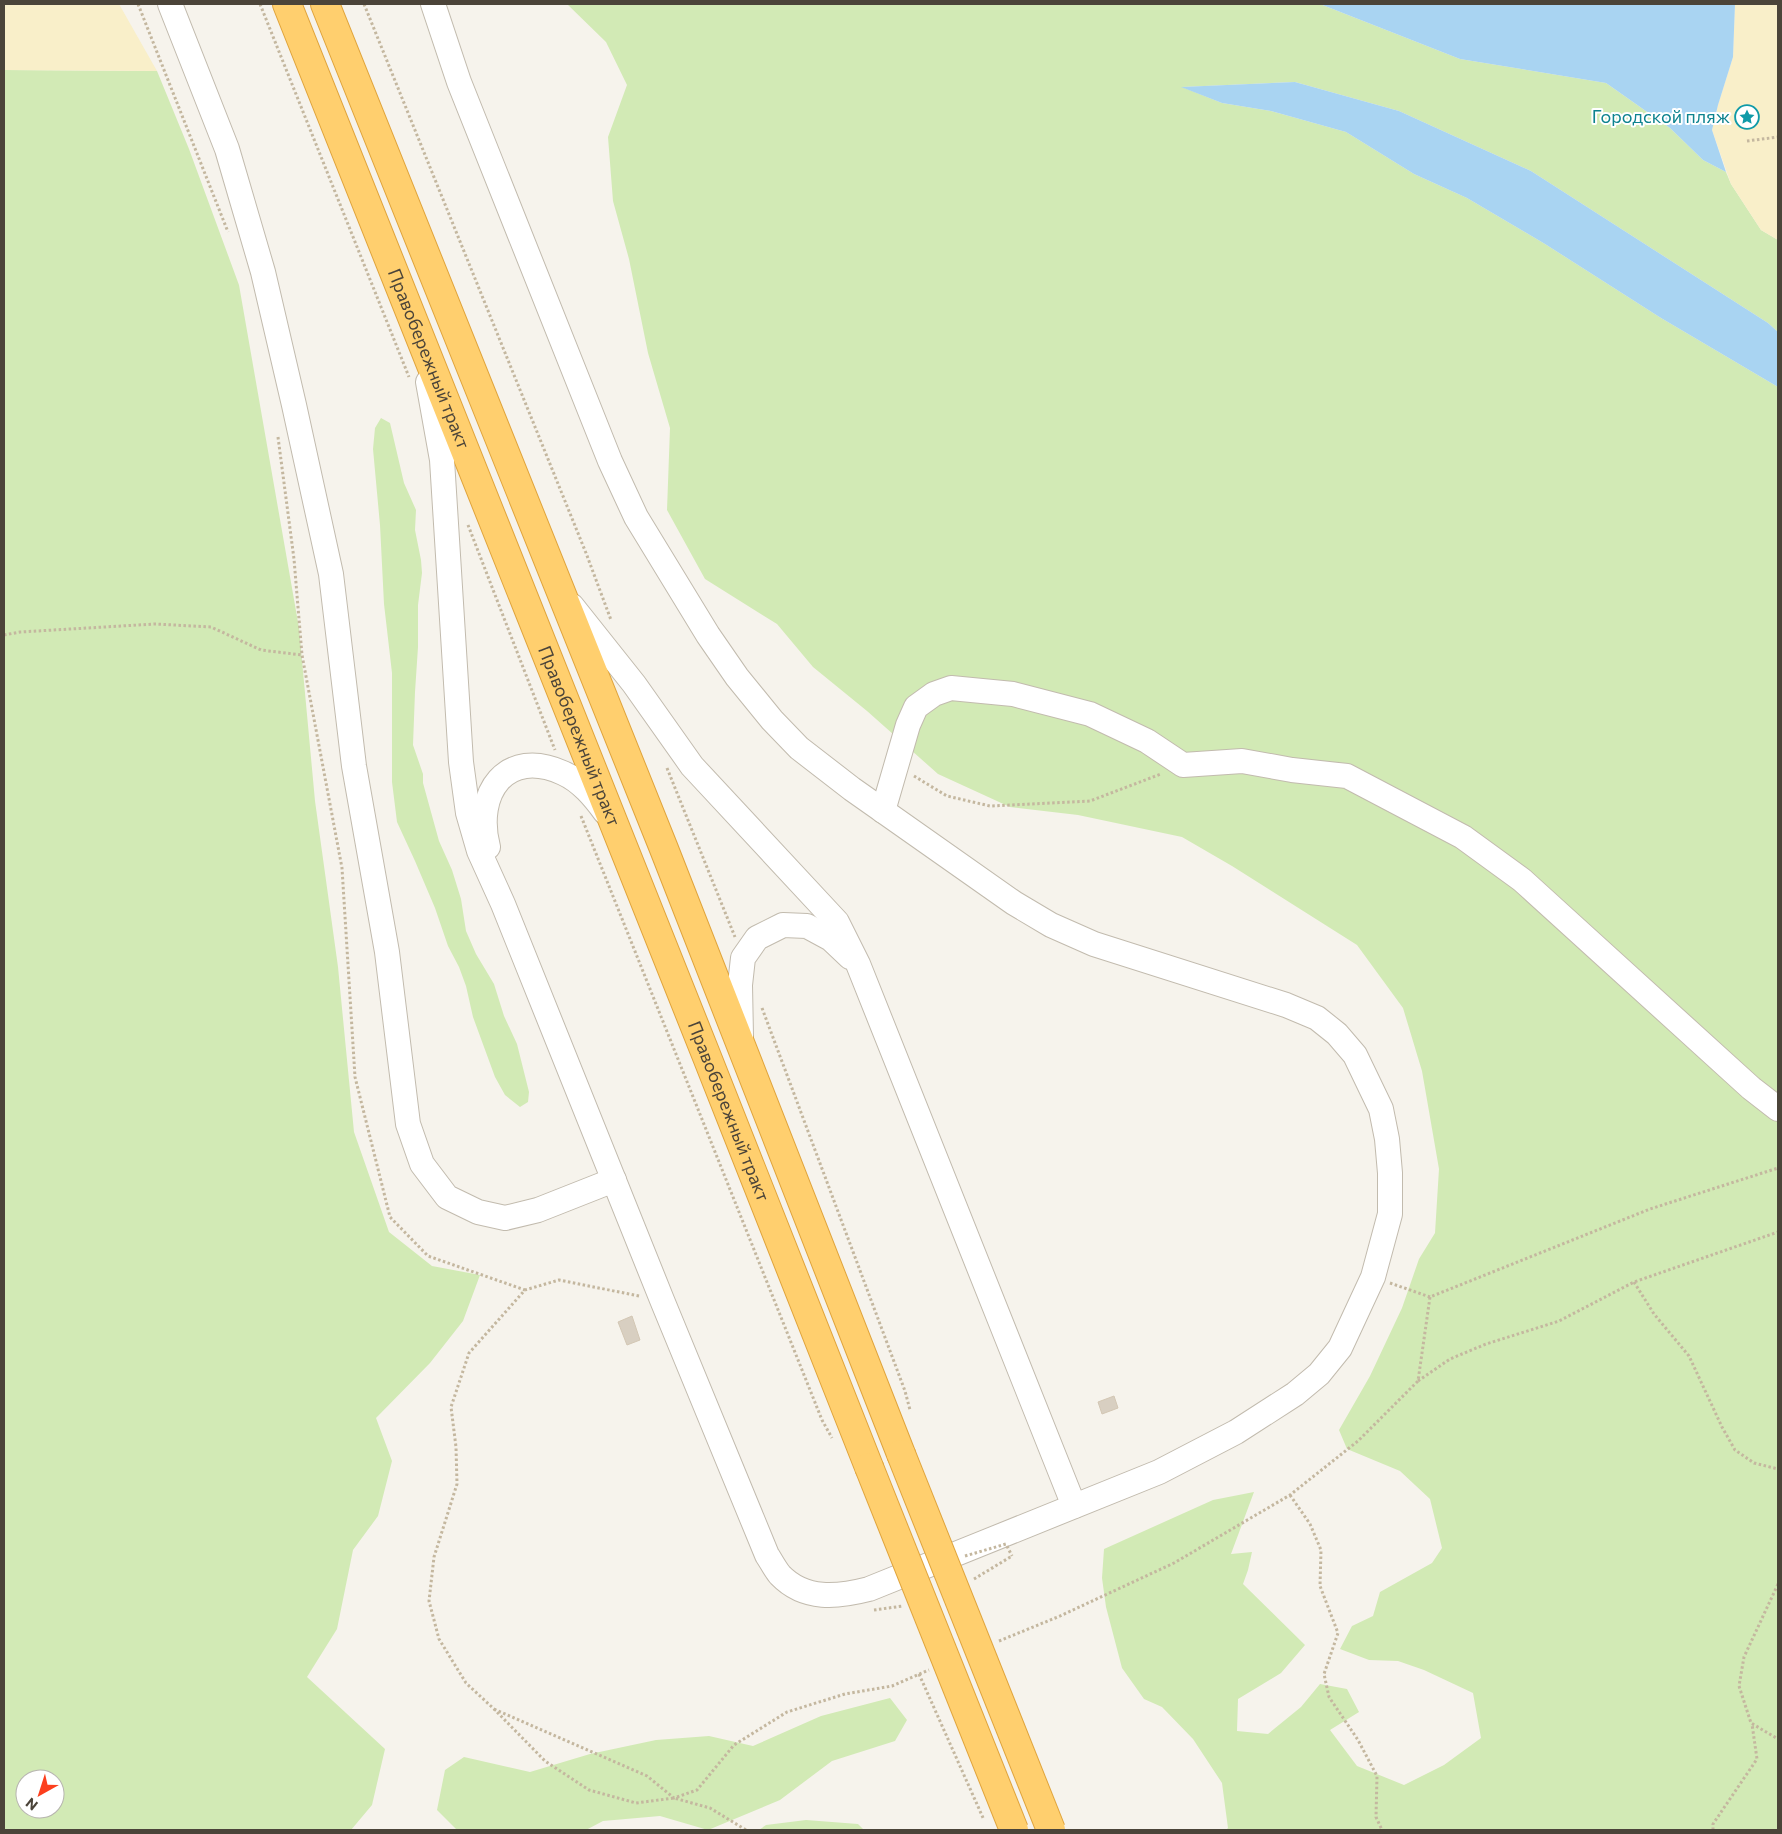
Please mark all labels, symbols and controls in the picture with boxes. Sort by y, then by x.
place icon: Городской пляж [1734,104,1760,130]
place label: Городской пляж [1592,105,1730,127]
street label: Правобережный тракт [384,265,475,452]
street label: Правобережный тракт [534,642,626,829]
street label: Правобережный тракт [684,1018,775,1205]
north arrow [15,1769,65,1819]
text: N [22,1795,41,1814]

